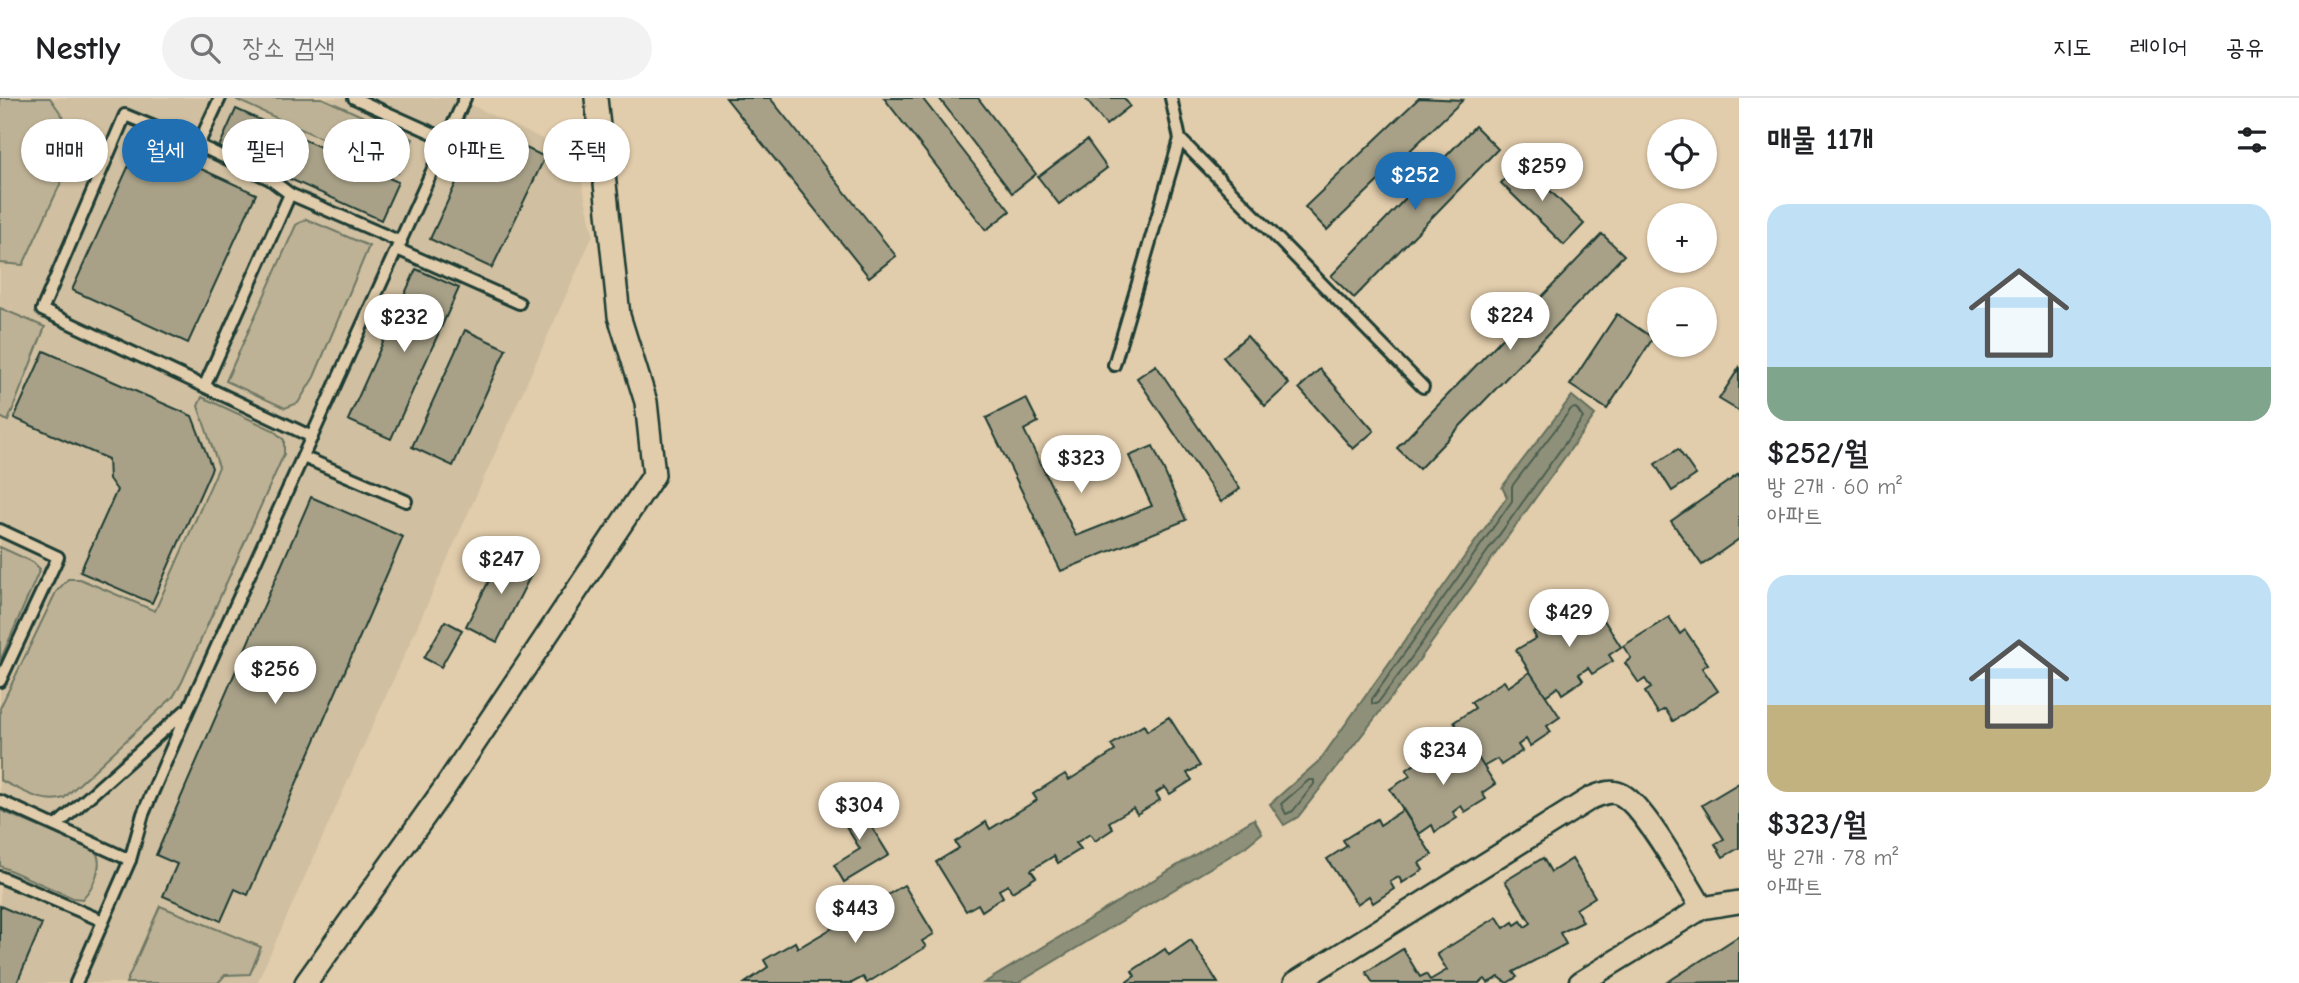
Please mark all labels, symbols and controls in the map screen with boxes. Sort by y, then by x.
search box [162,17,652,80]
text: Nestly [35,29,120,67]
icon: search [186,29,224,67]
text: 장소 검색 [242,33,335,63]
text: 지도 [2053,33,2091,61]
text: 레이어 [2129,33,2187,61]
text: 공유 [2225,33,2264,61]
chip: 매매 [21,119,108,182]
chip: 월세 [122,119,208,182]
chip: 필터 [222,119,309,182]
chip: 신규 [323,119,410,182]
chip: 아파트 [424,119,529,182]
chip: 주택 [543,119,630,182]
map controls [1647,119,1717,357]
button: locate [1647,119,1717,189]
icon: filters [2233,121,2271,159]
text: 매물 11개 [1767,122,1874,157]
pin: $259 [1501,144,1583,203]
pin: $252 [1374,152,1456,212]
text: $259 [1517,152,1567,179]
text: $252 [1391,161,1439,188]
button: + [1647,203,1717,273]
icon: home [1956,250,2082,376]
button: − [1647,287,1717,357]
pin: $224 [1469,292,1551,352]
pin: $232 [363,294,445,354]
text: $224 [1487,301,1533,328]
text: $232 [380,303,428,330]
pin: $323 [1040,436,1122,495]
text: $252/월 [1767,436,1868,471]
text: $323 [1057,444,1105,471]
text: 방 2개 · 60 m² [1767,473,1902,500]
text: 아파트 [1767,502,1823,529]
pin: $247 [460,536,542,596]
text: $247 [478,545,524,572]
pin: $429 [1528,589,1610,649]
text: $429 [1545,598,1593,625]
icon: home [1956,621,2082,747]
pin: $256 [234,646,316,706]
text: $256 [250,655,300,682]
pin: $234 [1402,728,1484,787]
text: $234 [1419,736,1467,763]
pin: $304 [818,782,900,842]
text: $304 [834,791,884,818]
text: $323/월 [1767,807,1867,842]
text: 방 2개 · 78 m² [1767,844,1898,871]
text: 아파트 [1767,873,1823,900]
pin: $443 [814,886,896,945]
text: $443 [832,894,878,921]

